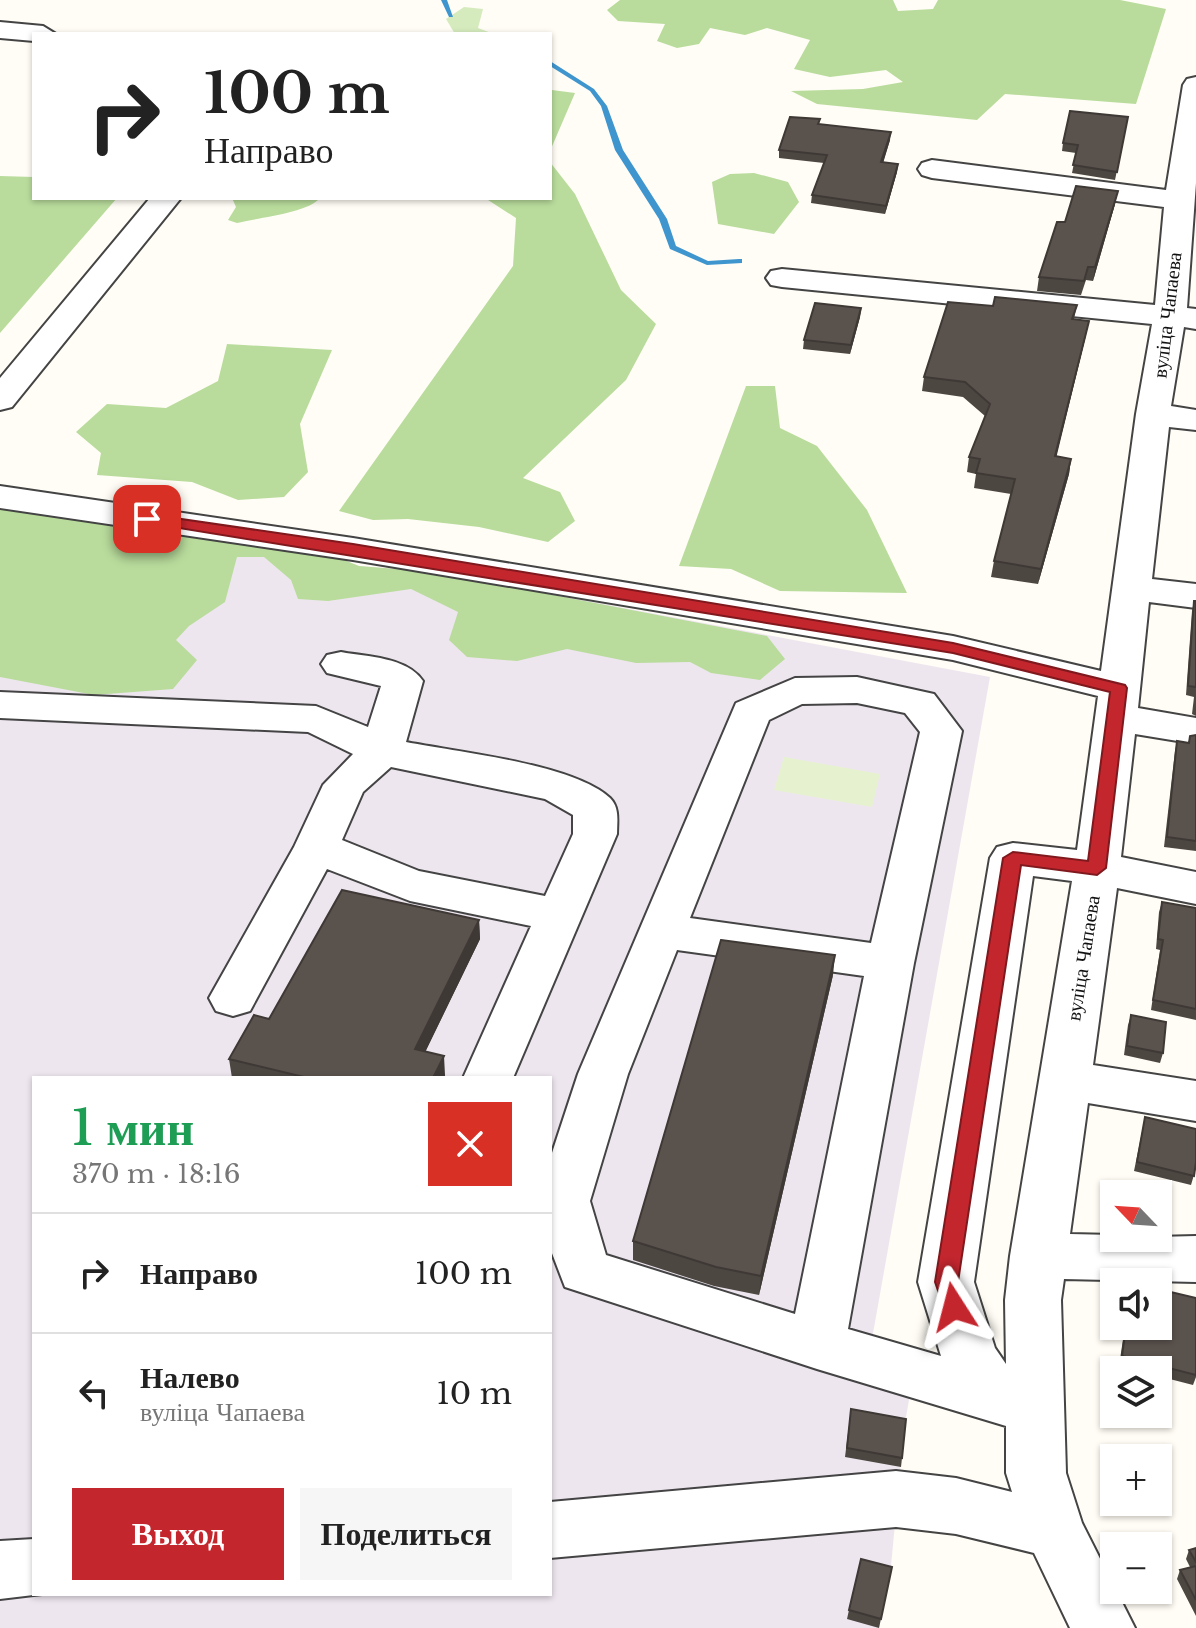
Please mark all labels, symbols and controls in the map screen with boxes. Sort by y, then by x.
text: 100 m [204,59,390,128]
icon: right [72,64,176,168]
text: Направо [204,128,334,173]
street label: вуліца Чапаева [1147,250,1187,379]
pin [113,485,181,553]
icon: arrive [125,497,169,541]
street label: вуліца Чапаева [1061,893,1105,1023]
text: 1 мин [72,1098,194,1158]
button: close [428,1102,512,1186]
text: 370 m · 18:16 [72,1158,240,1190]
north arrow [1100,1180,1172,1252]
map controls [1100,1180,1172,1604]
icon: right [72,1251,116,1295]
text: Направо [140,1255,258,1292]
text: 100 m [415,1255,512,1292]
position arrow [912,1265,996,1349]
button: sound [1100,1268,1172,1340]
button: layers [1100,1356,1172,1428]
text: Налево [140,1359,240,1396]
icon: left [72,1371,116,1415]
text: 10 m [436,1375,512,1412]
text: вуліца Чапаева [140,1396,305,1428]
button: + [1100,1444,1172,1516]
button: Выход [72,1488,284,1580]
button: Поделиться [300,1488,512,1580]
button: − [1100,1532,1172,1604]

